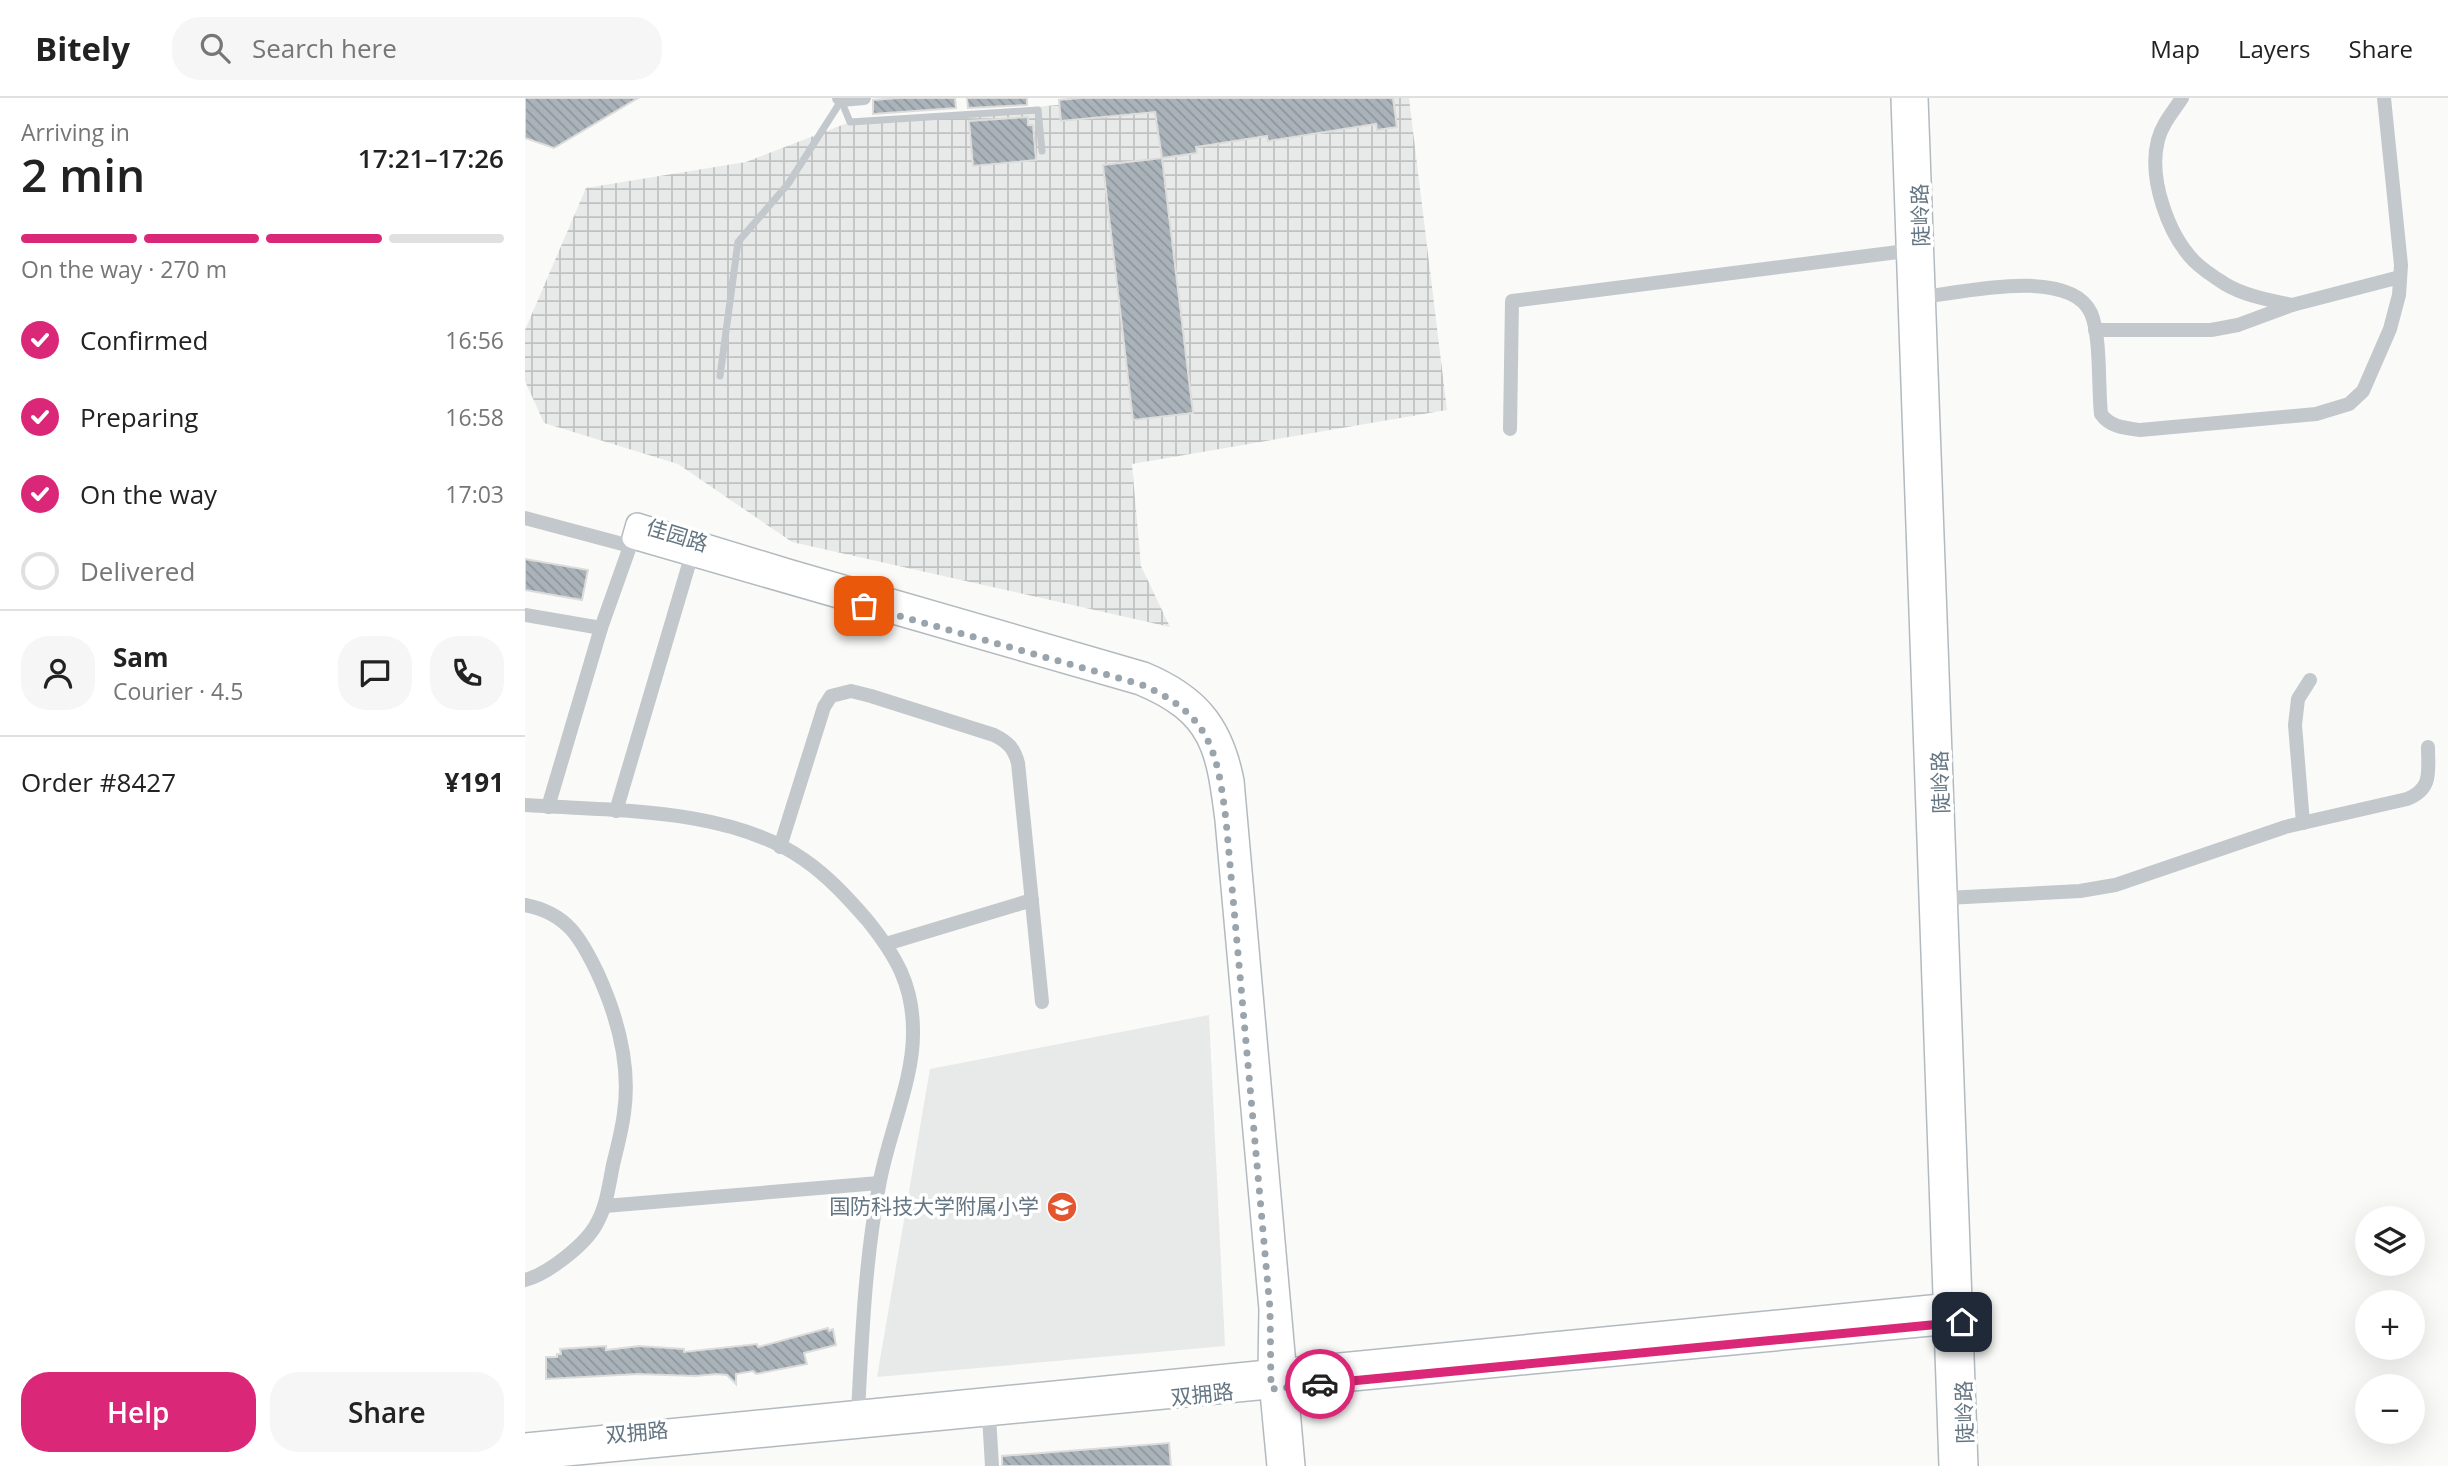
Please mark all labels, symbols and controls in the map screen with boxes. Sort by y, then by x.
search box [172,17,662,80]
text: Bitely [35,26,130,71]
icon: search [196,29,234,67]
text: Search here [252,30,397,66]
text: Map [2150,32,2200,65]
text: Layers [2238,32,2311,65]
text: Share [2349,32,2413,65]
text: Arriving in [21,116,130,148]
text: 17:21–17:26 [358,140,504,176]
text: 2 min [21,143,145,205]
street label: 陡岭路 [1905,183,1935,247]
text: On the way · 270 m [21,253,227,285]
icon: check [21,321,59,359]
text: Confirmed [80,322,208,358]
text: 16:56 [445,324,504,356]
icon: check [21,398,59,436]
text: Preparing [80,399,198,435]
text: 16:58 [445,401,504,433]
icon: check [21,475,59,513]
text: On the way [80,476,217,512]
text: 17:03 [445,478,504,510]
street label: 佳园路 [643,512,712,558]
text: Delivered [80,553,195,589]
pin [834,576,894,636]
icon: bag [845,587,883,625]
button: person [21,636,95,710]
button: chat [338,636,412,710]
button: phone [430,636,504,710]
text: Sam [113,639,169,675]
text: Courier · 4.5 [113,675,243,707]
street label: 陡岭路 [1925,750,1955,814]
text: Order #8427 [21,764,176,800]
text: ¥191 [445,764,504,800]
school or university icon: 国防科技大学附属小学 [1045,1190,1079,1224]
place label: 国防科技大学附属小学 [829,1192,1039,1220]
map controls [2355,1206,2425,1444]
button: layers [2355,1206,2425,1276]
button: + [2355,1290,2425,1360]
pin [1932,1292,1992,1352]
icon: home [1943,1303,1981,1341]
courier [1285,1349,1355,1419]
icon: car [1301,1365,1339,1403]
button: Help [21,1372,256,1452]
button: Share [270,1372,504,1452]
button: − [2355,1374,2425,1444]
street label: 双拥路 [1169,1377,1235,1411]
street label: 陡岭路 [1949,1380,1979,1444]
street label: 双拥路 [604,1415,670,1449]

